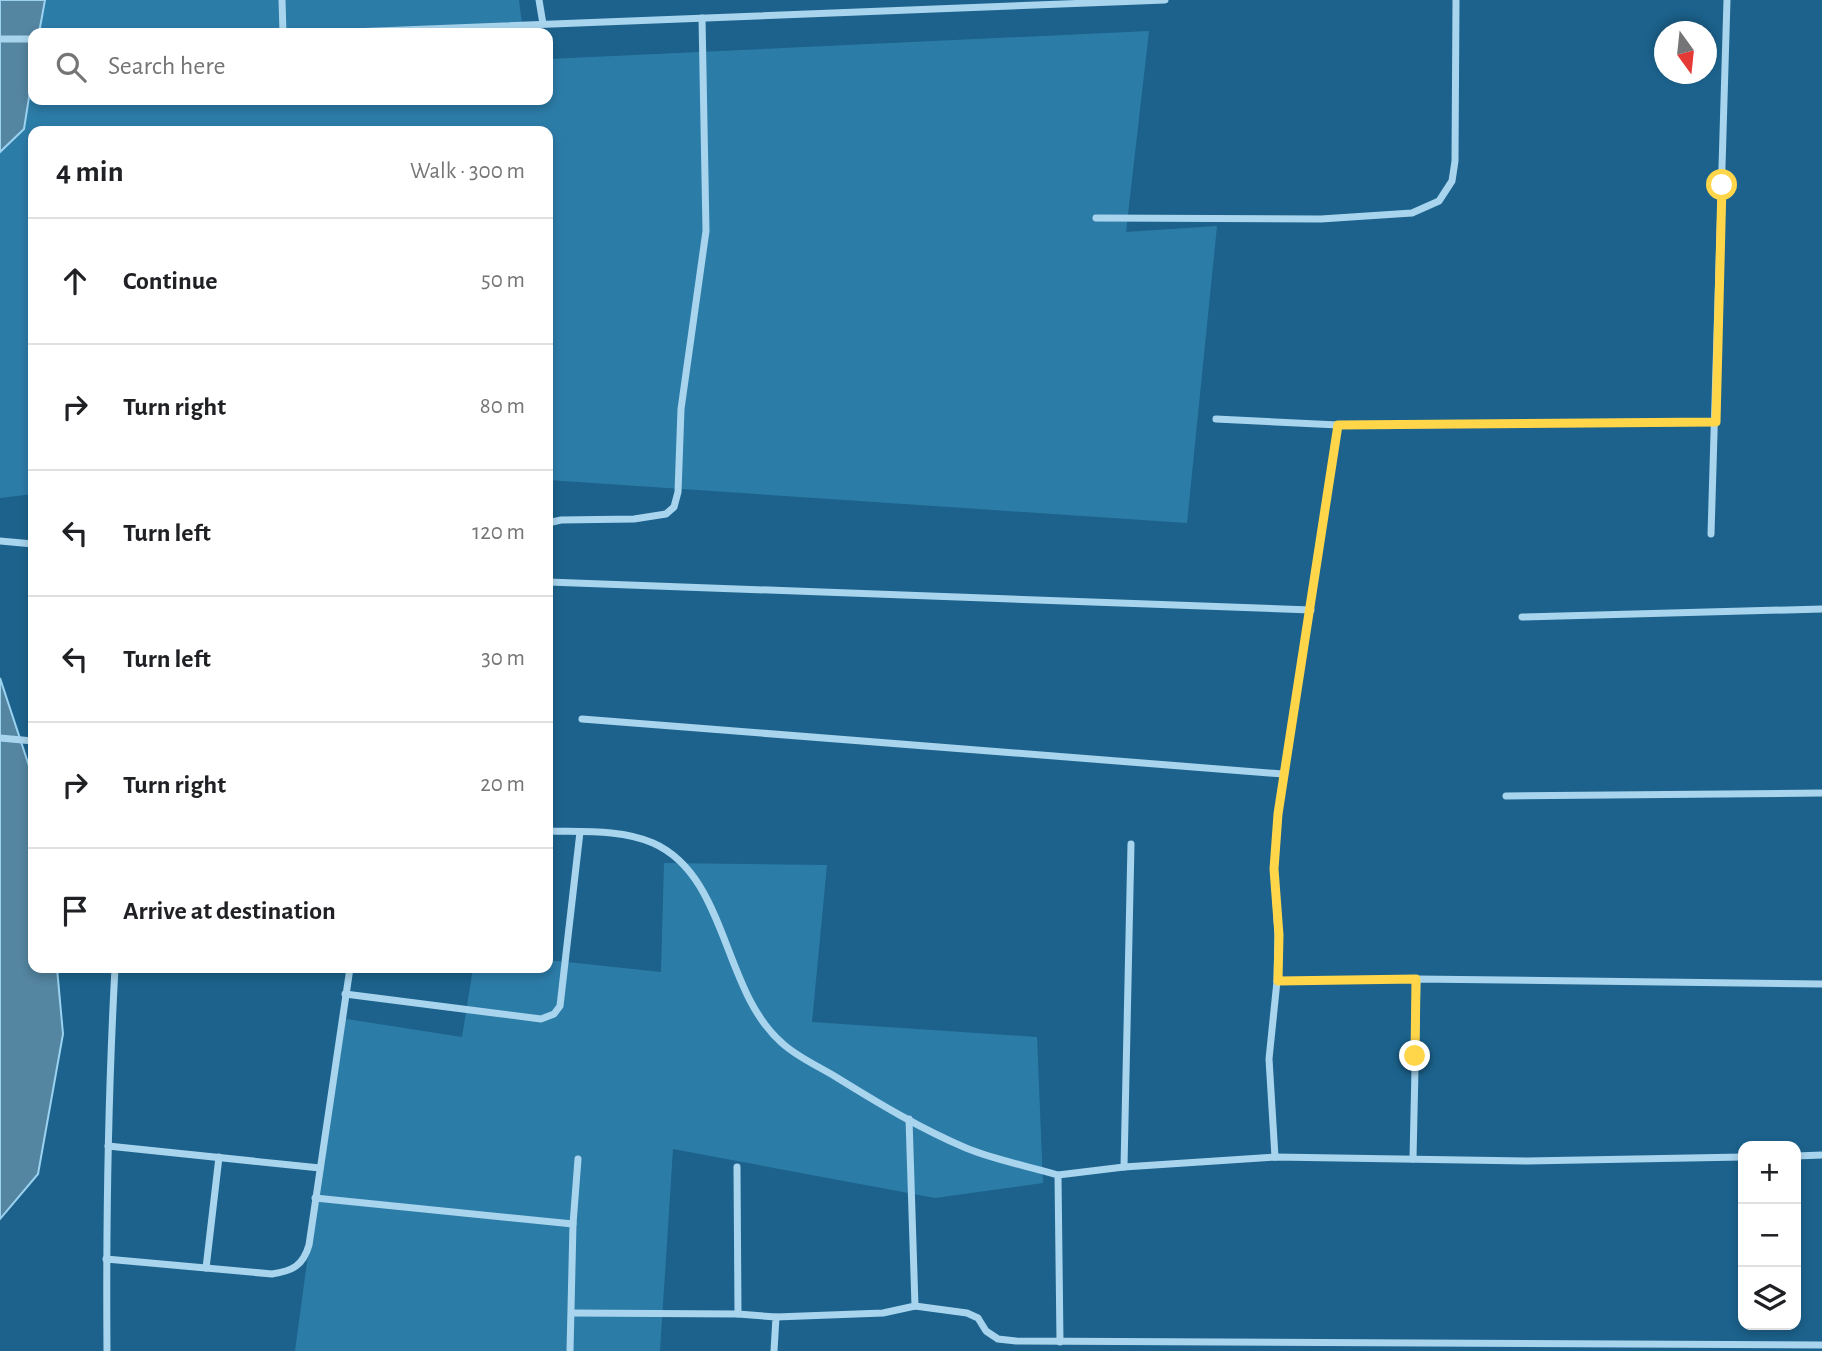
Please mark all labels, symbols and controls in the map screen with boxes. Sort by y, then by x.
north arrow [1654,21,1717,84]
search box [28,28,553,105]
icon: search [52,48,90,86]
text: Search here [108,53,226,79]
text: 4 min [56,157,124,187]
text: Walk · 300 m [410,160,525,183]
route start [1706,169,1737,200]
icon: ahead [56,262,94,300]
text: Continue [123,268,218,294]
text: 50 m [481,269,525,292]
icon: right [56,388,94,426]
text: Turn right [123,394,226,420]
text: 80 m [480,395,525,418]
icon: left [56,514,94,552]
text: Turn left [123,520,211,546]
text: 120 m [472,521,525,544]
icon: left [56,640,94,678]
text: Turn left [123,646,211,672]
text: 30 m [481,647,525,670]
icon: right [56,766,94,804]
text: Turn right [123,772,226,798]
text: 20 m [480,773,525,796]
icon: arrive [56,892,94,930]
text: Arrive at destination [123,898,336,924]
route end [1399,1040,1430,1071]
map controls [1738,1141,1801,1330]
button: + [1738,1141,1801,1204]
button: − [1738,1204,1801,1267]
button: layers [1738,1267,1801,1330]

